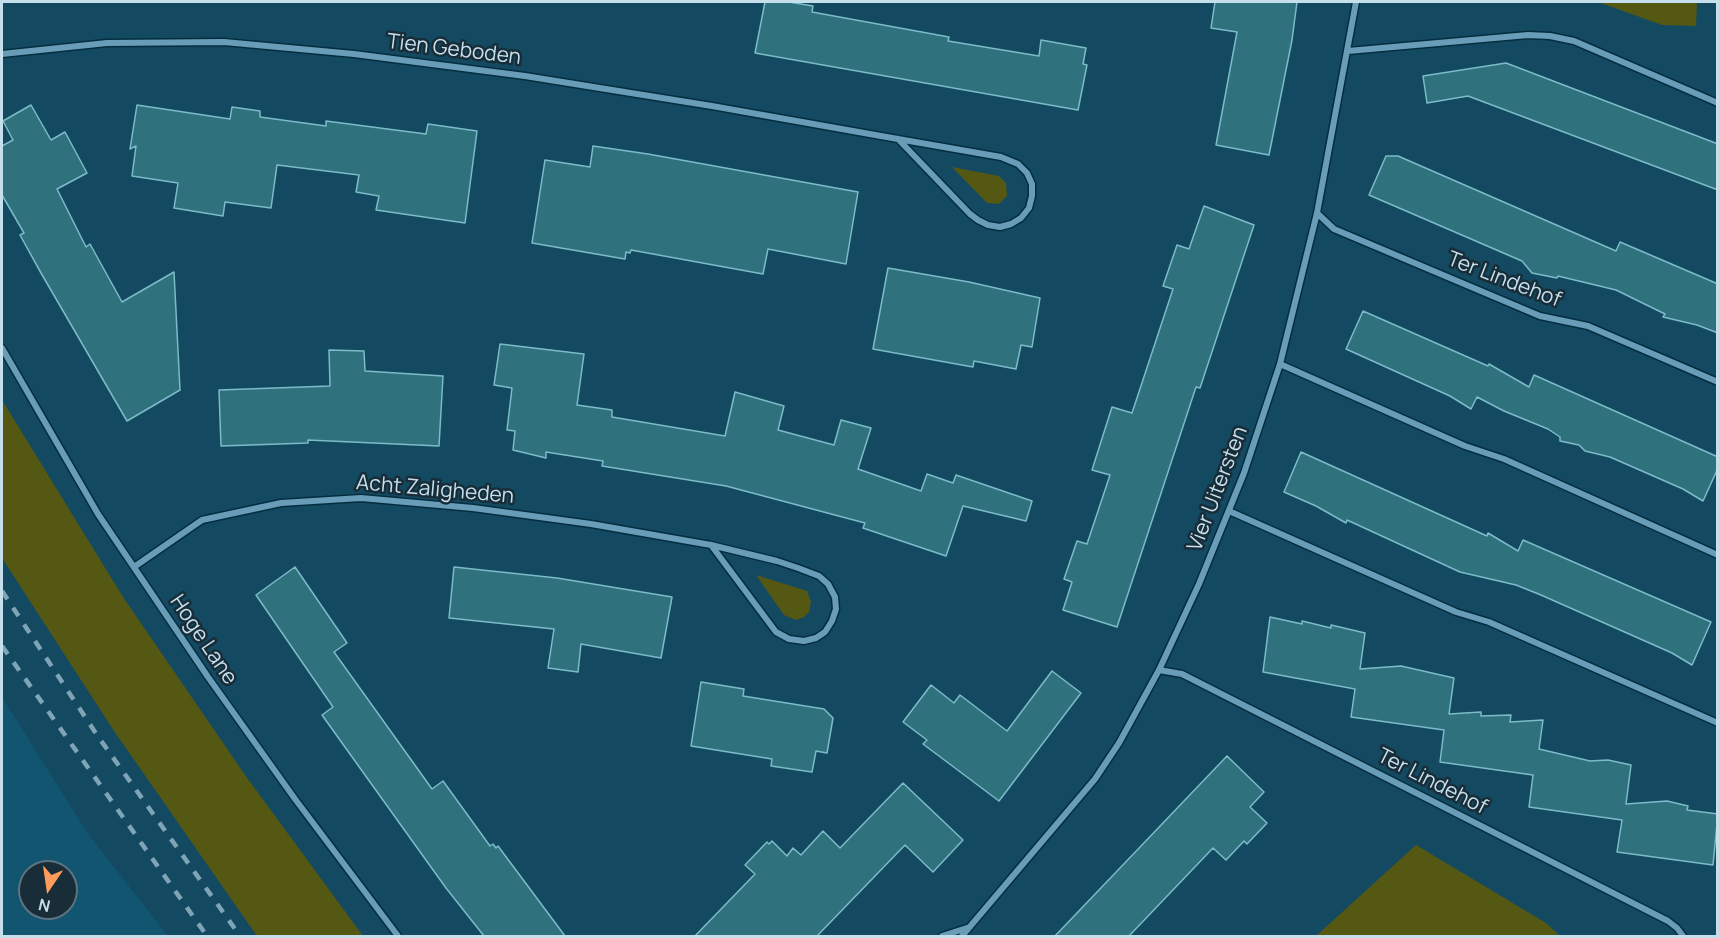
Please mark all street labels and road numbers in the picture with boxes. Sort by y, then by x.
street label: Tien Geboden [386,29,522,71]
street label: Ter Lindehof [1443,247,1565,313]
street label: Vier Uitersten [1183,423,1253,555]
street label: Acht Zaligheden [355,471,515,509]
street label: Hoge Lane [164,590,242,690]
street label: Ter Lindehof [1373,744,1491,820]

